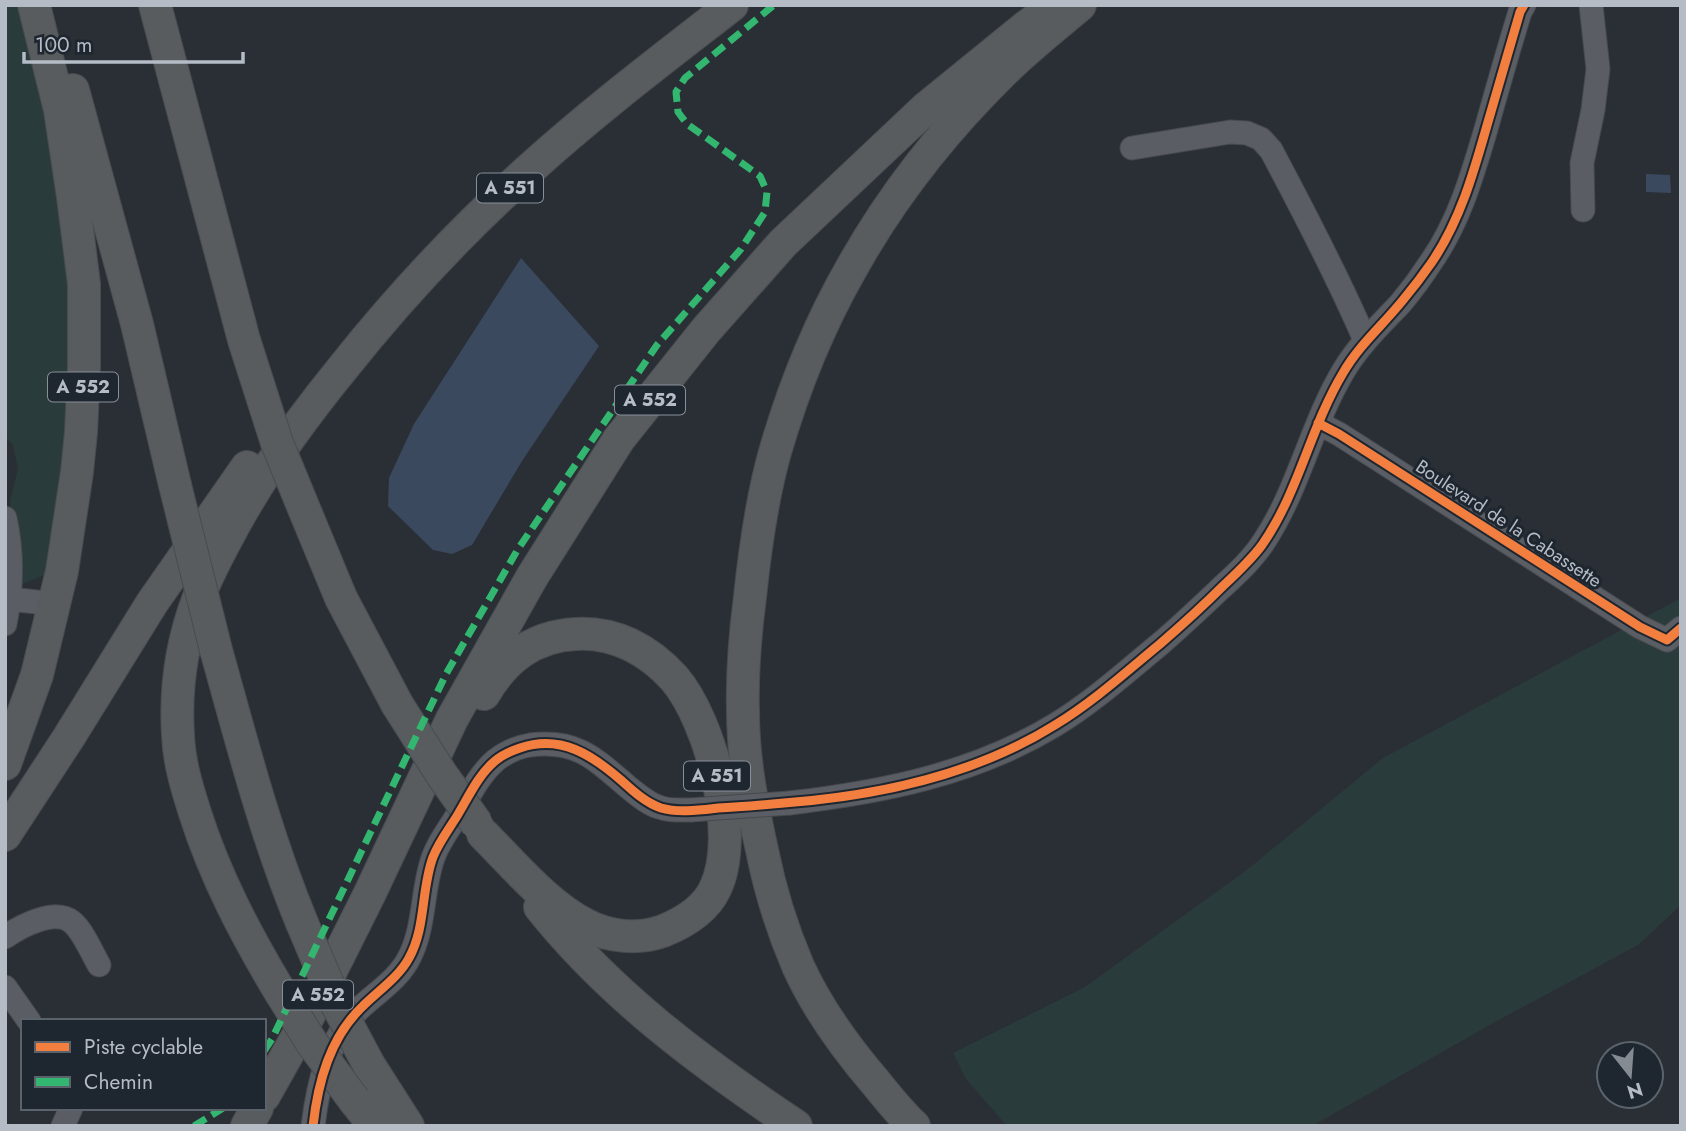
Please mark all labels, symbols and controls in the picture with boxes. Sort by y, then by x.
scale bar [24,21,243,65]
text: 100 m [35,30,92,60]
road number: A 551 [477,174,543,202]
road number: A 552 [48,372,118,402]
road number: A 552 [615,386,685,414]
street label: Boulevard de la Cabassette [1410,453,1607,594]
road number: A 551 [684,762,750,790]
road number: A 552 [283,980,353,1010]
legend [21,1019,266,1110]
text: Piste cyclable [84,1032,203,1062]
north arrow [1595,1040,1665,1110]
text: Chemin [84,1067,153,1097]
text: N [1624,1076,1646,1106]

